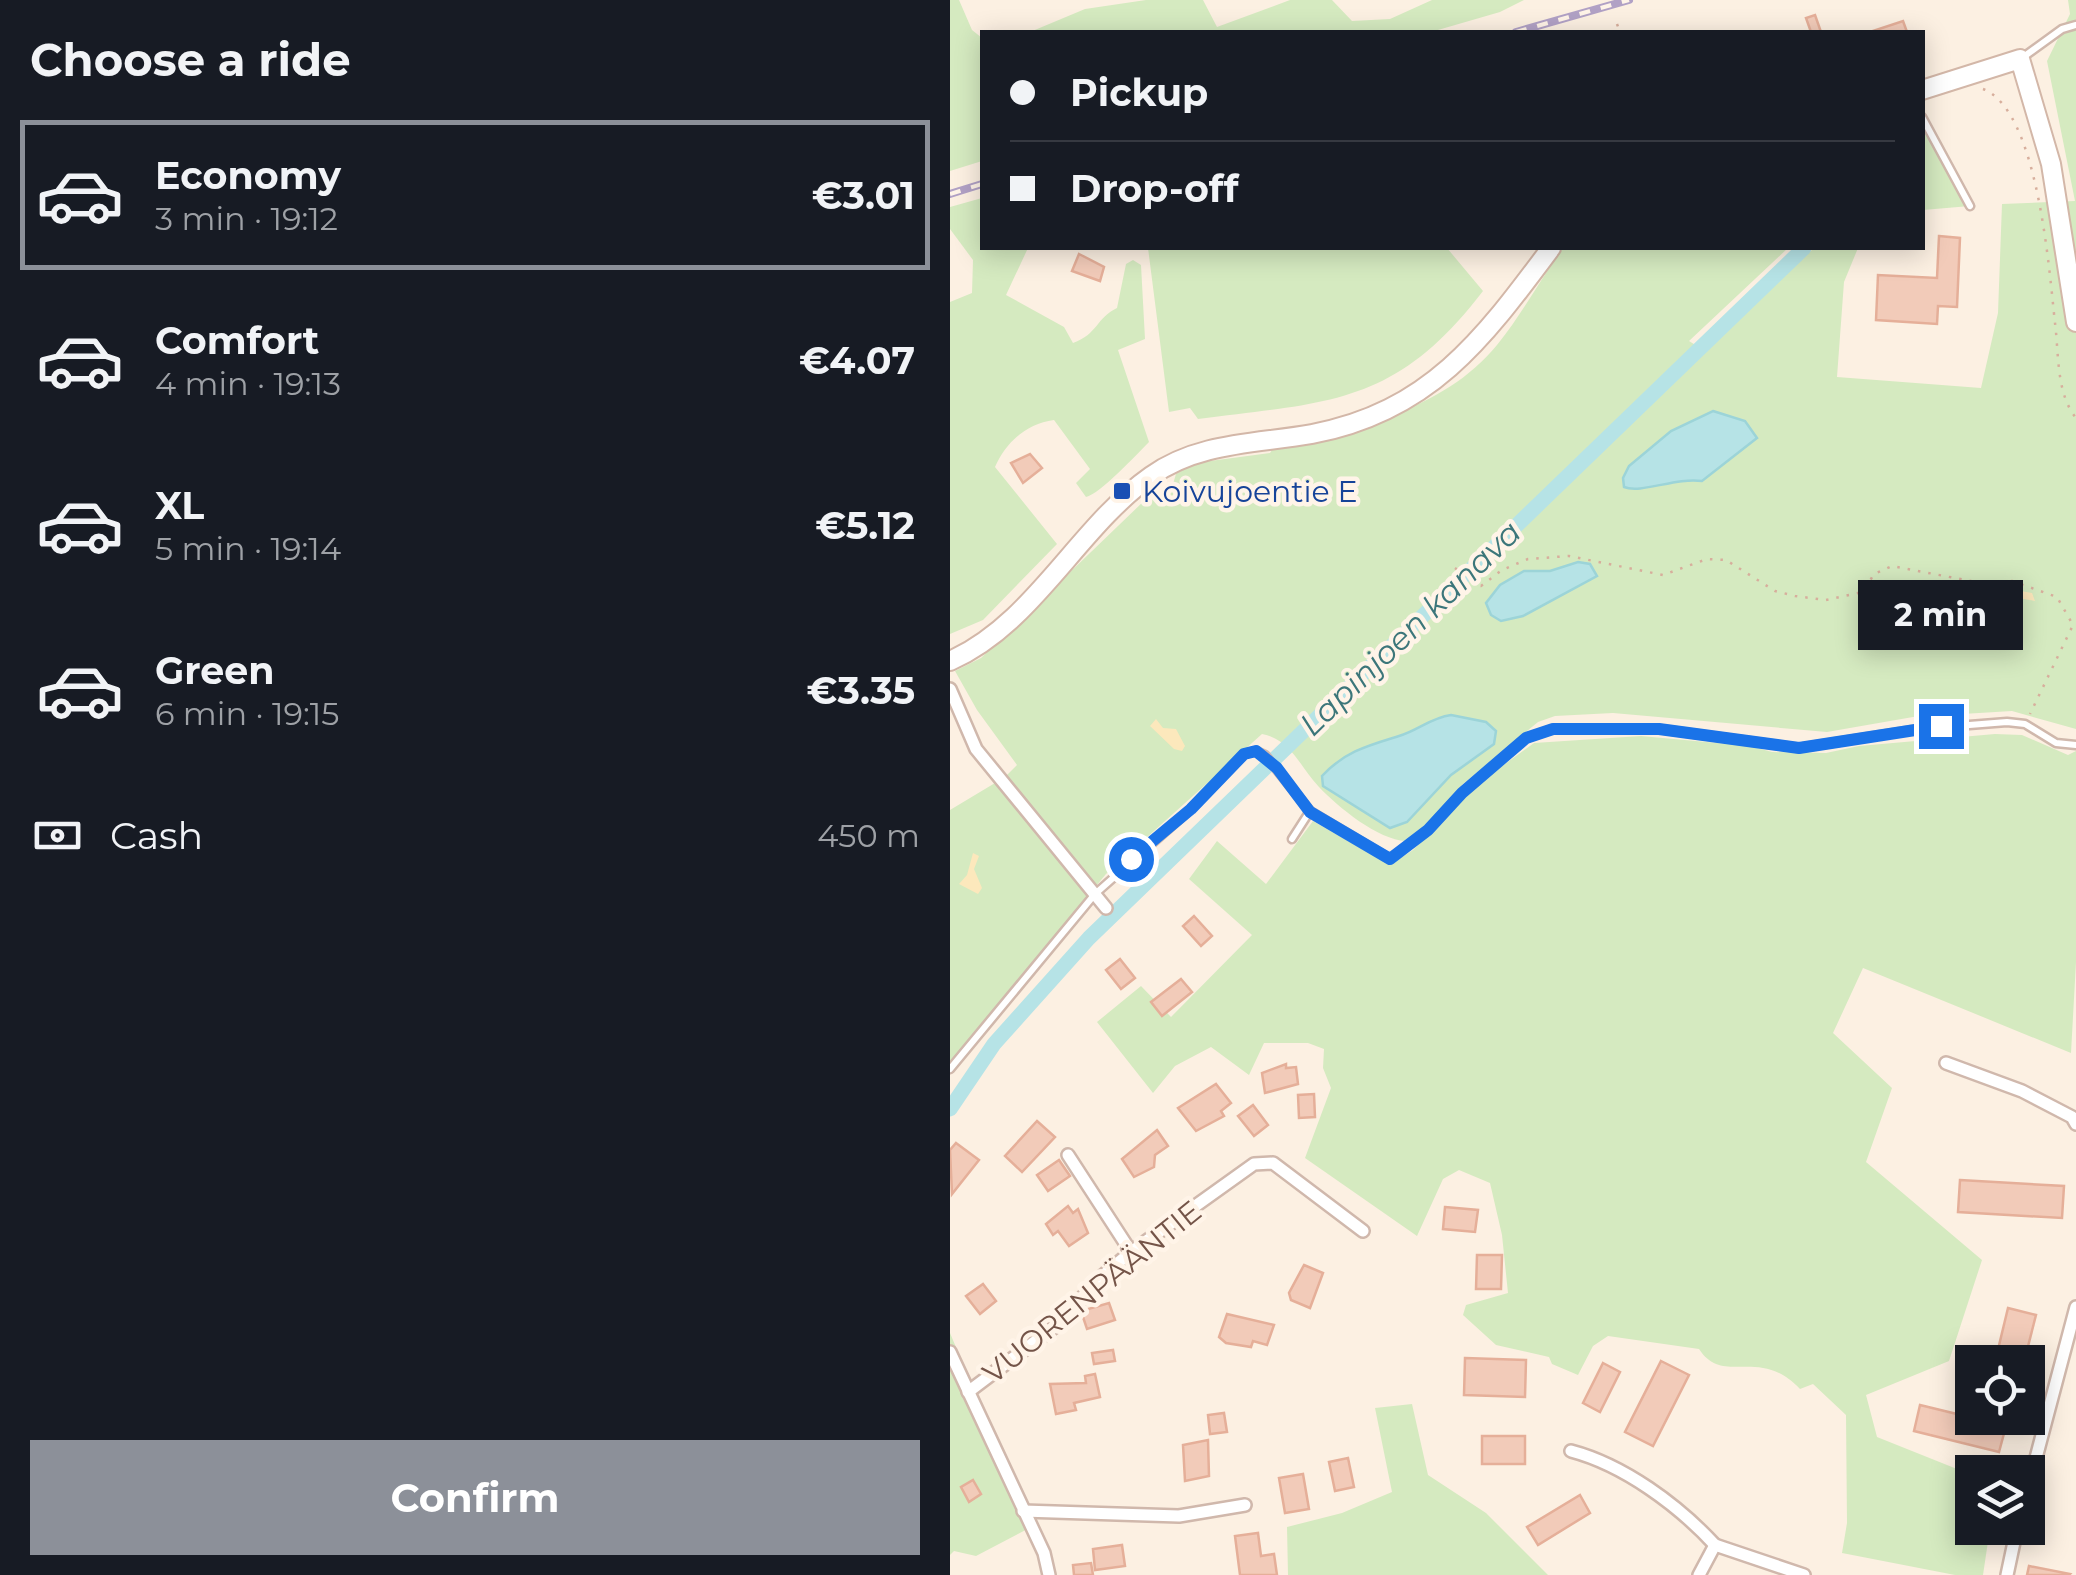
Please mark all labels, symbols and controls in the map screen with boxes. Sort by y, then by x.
text: Choose a ride [30,32,351,87]
text: Pickup [1070,69,1208,116]
icon: car [35,150,125,240]
text: Economy [155,152,341,199]
text: Drop-off [1070,165,1239,212]
text: €3.01 [812,172,915,219]
text: 3 min · 19:12 [155,199,338,238]
icon: car [35,315,125,405]
text: Comfort [155,317,319,364]
text: €4.07 [799,337,915,384]
text: 4 min · 19:13 [155,364,341,403]
place label: Koivujoentie E [1142,473,1358,510]
icon: car [35,480,125,570]
marker: Koivujoentie E [1111,480,1133,502]
text: XL [155,482,204,529]
text: €5.12 [815,502,915,549]
water label: Lapinjoen kanava [1291,512,1529,744]
text: 5 min · 19:14 [155,529,341,568]
callout: 2 min [1858,581,2024,651]
text: 2 min [1894,595,1987,634]
icon: car [35,645,125,735]
text: Green [155,647,275,694]
text: €3.35 [807,667,915,714]
text: 6 min · 19:15 [155,694,339,733]
route end [1919,704,1964,749]
icon: cash [30,808,85,863]
text: Cash [110,812,203,859]
text: 450 m [817,816,920,855]
route start [1109,837,1154,882]
street label: VUORENPÄÄNTIE [975,1193,1209,1391]
map controls [1955,1345,2045,1545]
button: locate [1955,1345,2045,1435]
button: Confirm [30,1440,920,1555]
button: layers [1955,1455,2045,1545]

